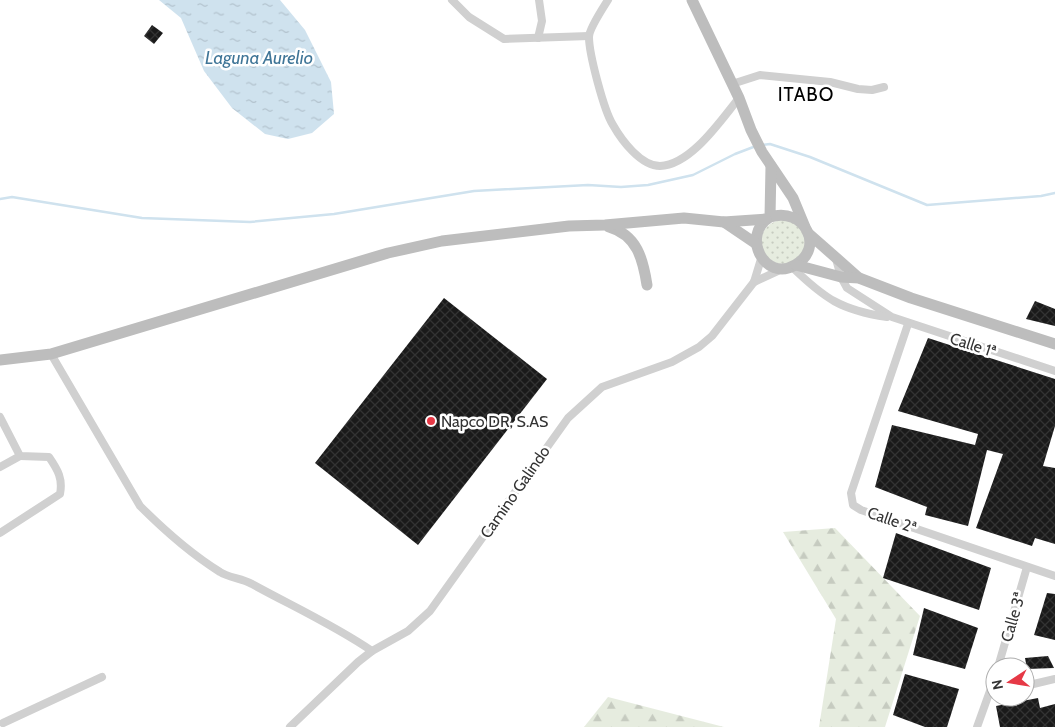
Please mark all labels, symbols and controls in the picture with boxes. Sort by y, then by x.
water label: Laguna Aurelio [205,47,313,69]
district label: ITABO [778,83,834,106]
street label: Calle 1ª [947,329,999,362]
place label: Napco DR, S.AS [441,412,548,431]
marker: Napco DR, S.AS [425,415,437,427]
street label: Camino Galindo [476,442,554,542]
street label: Calle 2ª [865,503,919,537]
street label: Calle 3ª [997,589,1029,644]
north arrow [985,657,1035,707]
text: N [987,678,1007,691]

